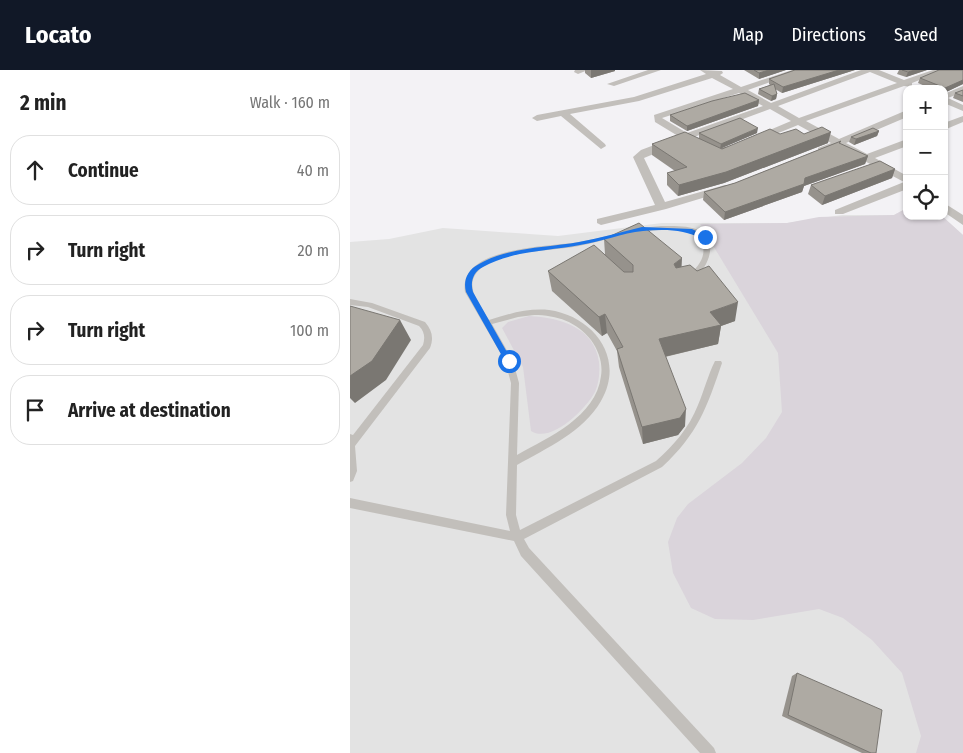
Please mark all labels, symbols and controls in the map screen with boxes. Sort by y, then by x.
text: Locato [25,21,91,49]
text: Map [732,24,764,46]
text: Directions [792,24,866,46]
text: Saved [894,24,938,46]
map controls [903,85,948,220]
button: + [903,85,948,130]
text: 2 min [20,90,67,116]
text: Walk · 160 m [250,93,330,112]
button: − [903,130,948,175]
icon: ahead [21,156,49,184]
text: Continue [68,159,139,182]
text: 40 m [297,161,329,180]
button: locate [903,175,948,220]
route end [694,226,717,249]
icon: right [21,236,49,264]
text: Turn right [68,239,145,262]
text: 20 m [298,241,329,260]
icon: right [21,316,49,344]
text: Turn right [68,319,145,342]
text: 100 m [290,321,329,340]
route start [498,350,521,373]
icon: arrive [21,396,49,424]
text: Arrive at destination [68,399,231,422]

